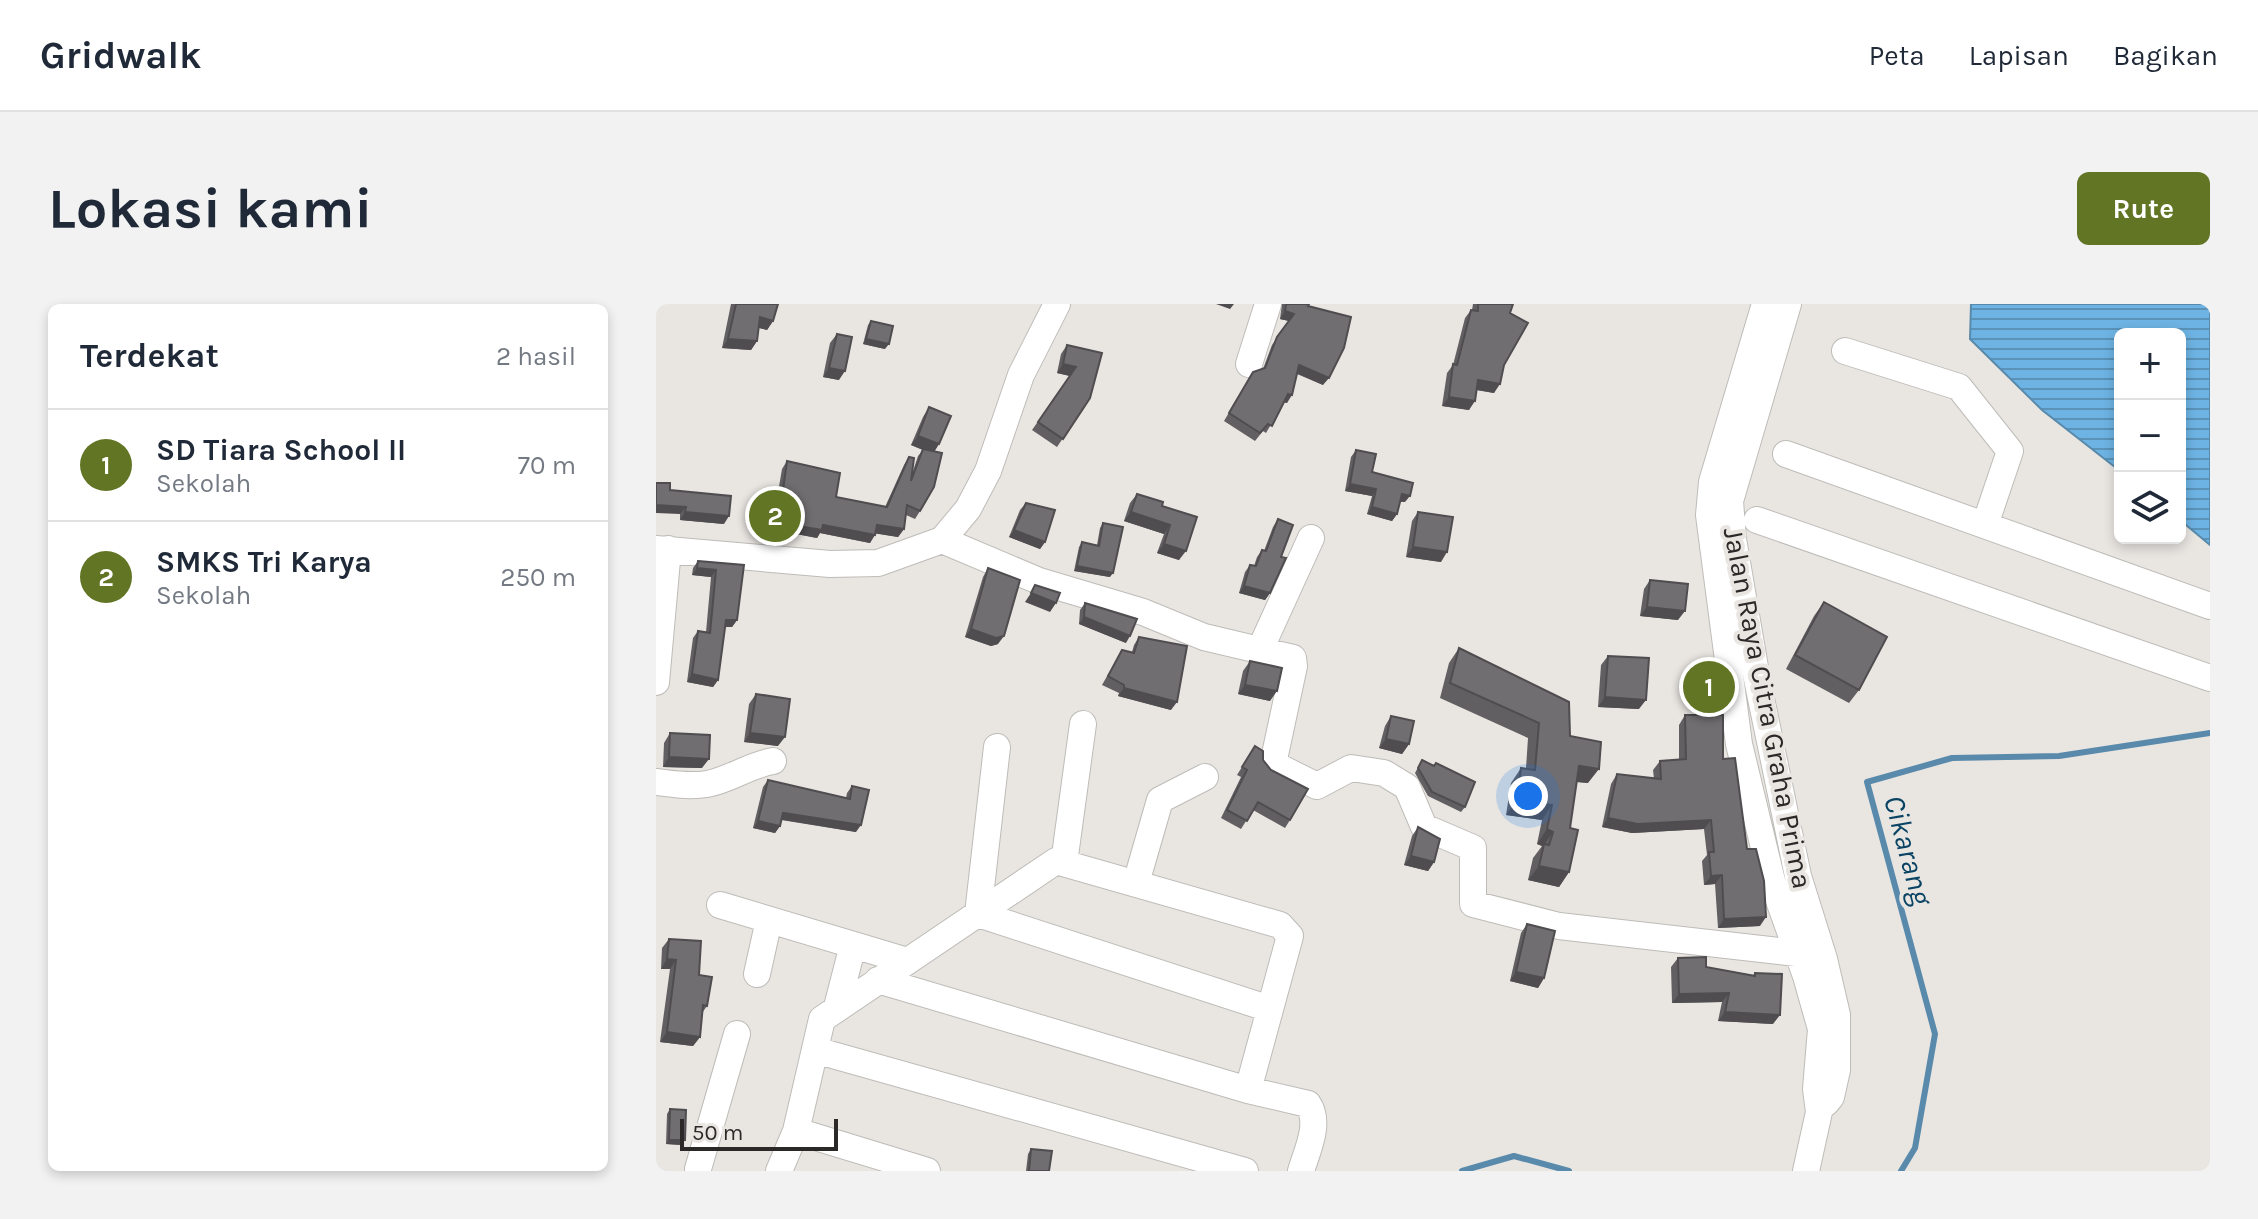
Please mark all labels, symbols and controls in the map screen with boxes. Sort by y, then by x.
text: Gridwalk [40,33,202,78]
text: Peta [1869,39,1925,72]
text: Lapisan [1969,39,2069,72]
text: Bagikan [2113,39,2218,72]
button: Rute [2077,172,2210,245]
text: Lokasi kami [48,176,373,241]
map controls [2114,328,2186,544]
button: + [2114,328,2186,400]
text: Terdekat [80,336,219,376]
text: 2 hasil [496,341,576,372]
button: − [2114,400,2186,472]
text: SD Tiara School II [156,432,406,468]
text: 1 [101,450,111,481]
text: 70 m [518,450,576,481]
text: Sekolah [156,468,251,499]
button: layers [2114,472,2186,544]
pin: 2 [749,486,801,546]
street label: Jalan Raya Citra Graha Prima [1717,524,1819,892]
text: SMKS Tri Karya [156,544,372,580]
text: 2 [98,562,114,593]
text: 250 m [500,562,576,593]
text: Sekolah [156,580,251,611]
pin: 1 [1683,657,1735,717]
your location [1508,776,1548,816]
water label: Cikarang [1876,791,1940,910]
scale bar [680,1115,838,1151]
text: 50 m [692,1120,743,1146]

